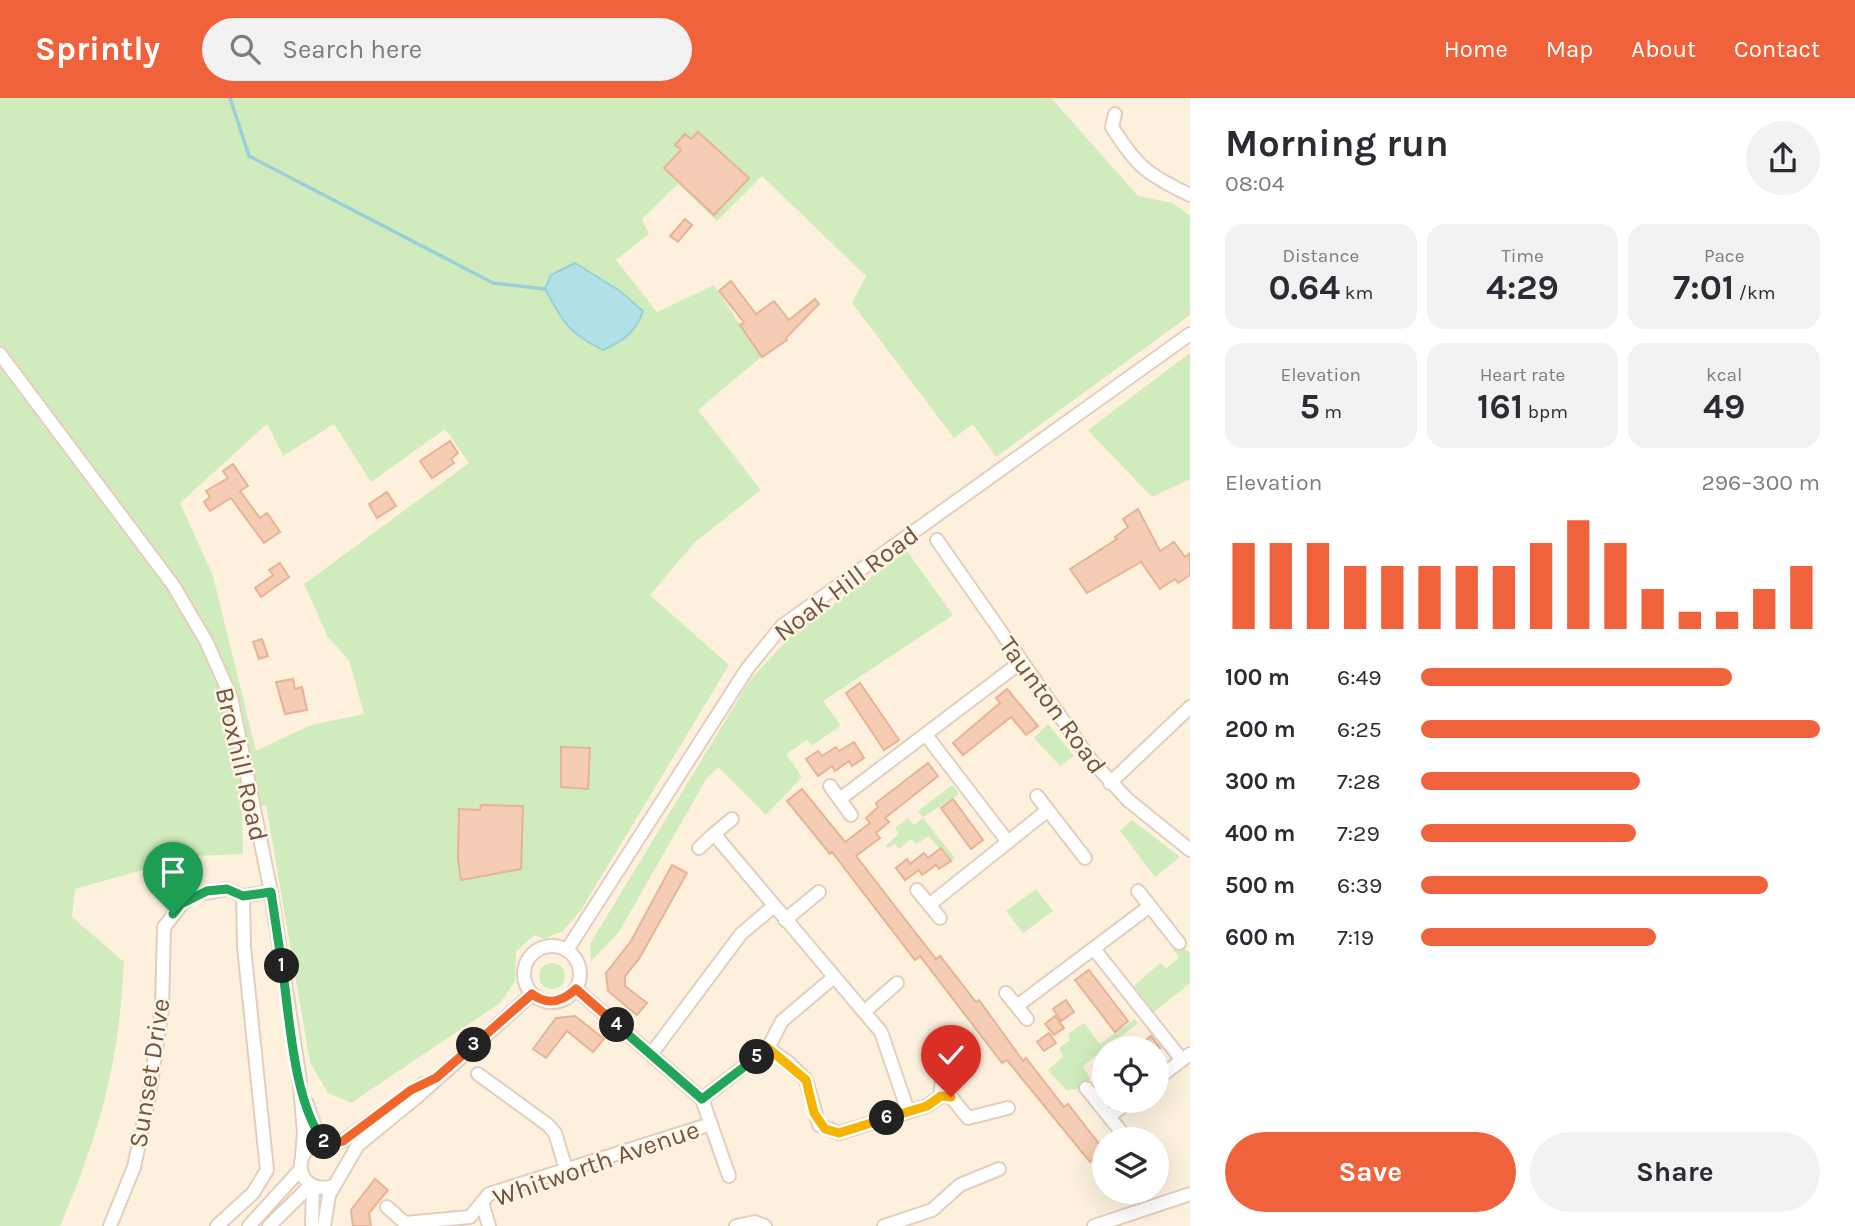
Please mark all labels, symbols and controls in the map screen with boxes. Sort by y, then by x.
search box [202,18,692,81]
text: Sprintly [35,30,160,68]
icon: search [226,30,264,68]
text: Search here [282,34,422,65]
text: Home [1444,35,1508,63]
text: Map [1546,35,1593,63]
text: About [1631,35,1696,63]
text: Contact [1734,35,1820,63]
text: Morning run [1225,121,1449,166]
button: share [1746,121,1820,195]
text: 08:04 [1225,170,1285,197]
text: Distance [1282,245,1359,267]
text: Time [1501,245,1544,267]
text: Pace [1704,245,1744,267]
text: 0.64 [1268,267,1340,308]
text: 4:29 [1486,267,1559,308]
text: 7:01 [1673,267,1734,308]
text: km [1340,282,1373,304]
text: /km [1734,282,1776,304]
text: Elevation [1281,364,1361,386]
text: Heart rate [1480,364,1565,386]
text: kcal [1706,364,1742,386]
text: 5 [1299,386,1320,427]
text: 161 [1477,386,1523,427]
text: 49 [1703,386,1745,427]
text: m [1320,401,1342,423]
text: bpm [1523,401,1568,423]
text: Elevation [1225,469,1322,496]
text: 296–300 m [1701,469,1820,496]
street label: Noak Hill Road [768,519,925,648]
street label: Taunton Road [992,631,1113,780]
text: 100 m [1225,664,1290,691]
text: 6:49 [1337,664,1382,691]
street label: Broxhill Road [209,684,274,844]
text: 200 m [1225,716,1296,743]
text: 6:25 [1337,716,1382,743]
text: 300 m [1225,768,1296,795]
text: 7:28 [1337,768,1381,795]
text: 400 m [1225,820,1295,847]
text: 7:29 [1337,820,1380,847]
pin [143,842,203,914]
icon: arrive [154,853,192,891]
text: 500 m [1225,872,1295,899]
text: 6:39 [1337,872,1382,899]
text: 600 m [1225,924,1296,951]
text: 7:19 [1337,924,1374,951]
pin: 1 [264,948,300,984]
text: 1 [278,954,285,976]
street label: Sunset Drive [122,996,177,1150]
pin: 4 [600,1007,634,1042]
text: 4 [611,1013,622,1035]
pin [921,1025,981,1097]
pin: 3 [456,1028,491,1062]
text: 3 [468,1033,479,1055]
icon: check [932,1036,970,1074]
map controls [1092,1036,1169,1204]
button: locate [1092,1036,1169,1113]
pin: 5 [740,1040,774,1074]
text: 5 [751,1045,762,1067]
pin: 6 [870,1100,904,1136]
text: 6 [881,1106,892,1128]
street label: Whitworth Avenue [489,1114,703,1213]
pin: 2 [306,1124,342,1160]
button: layers [1092,1127,1169,1204]
text: 2 [318,1130,329,1152]
button: Save [1225,1132,1516,1212]
button: Share [1530,1132,1820,1212]

